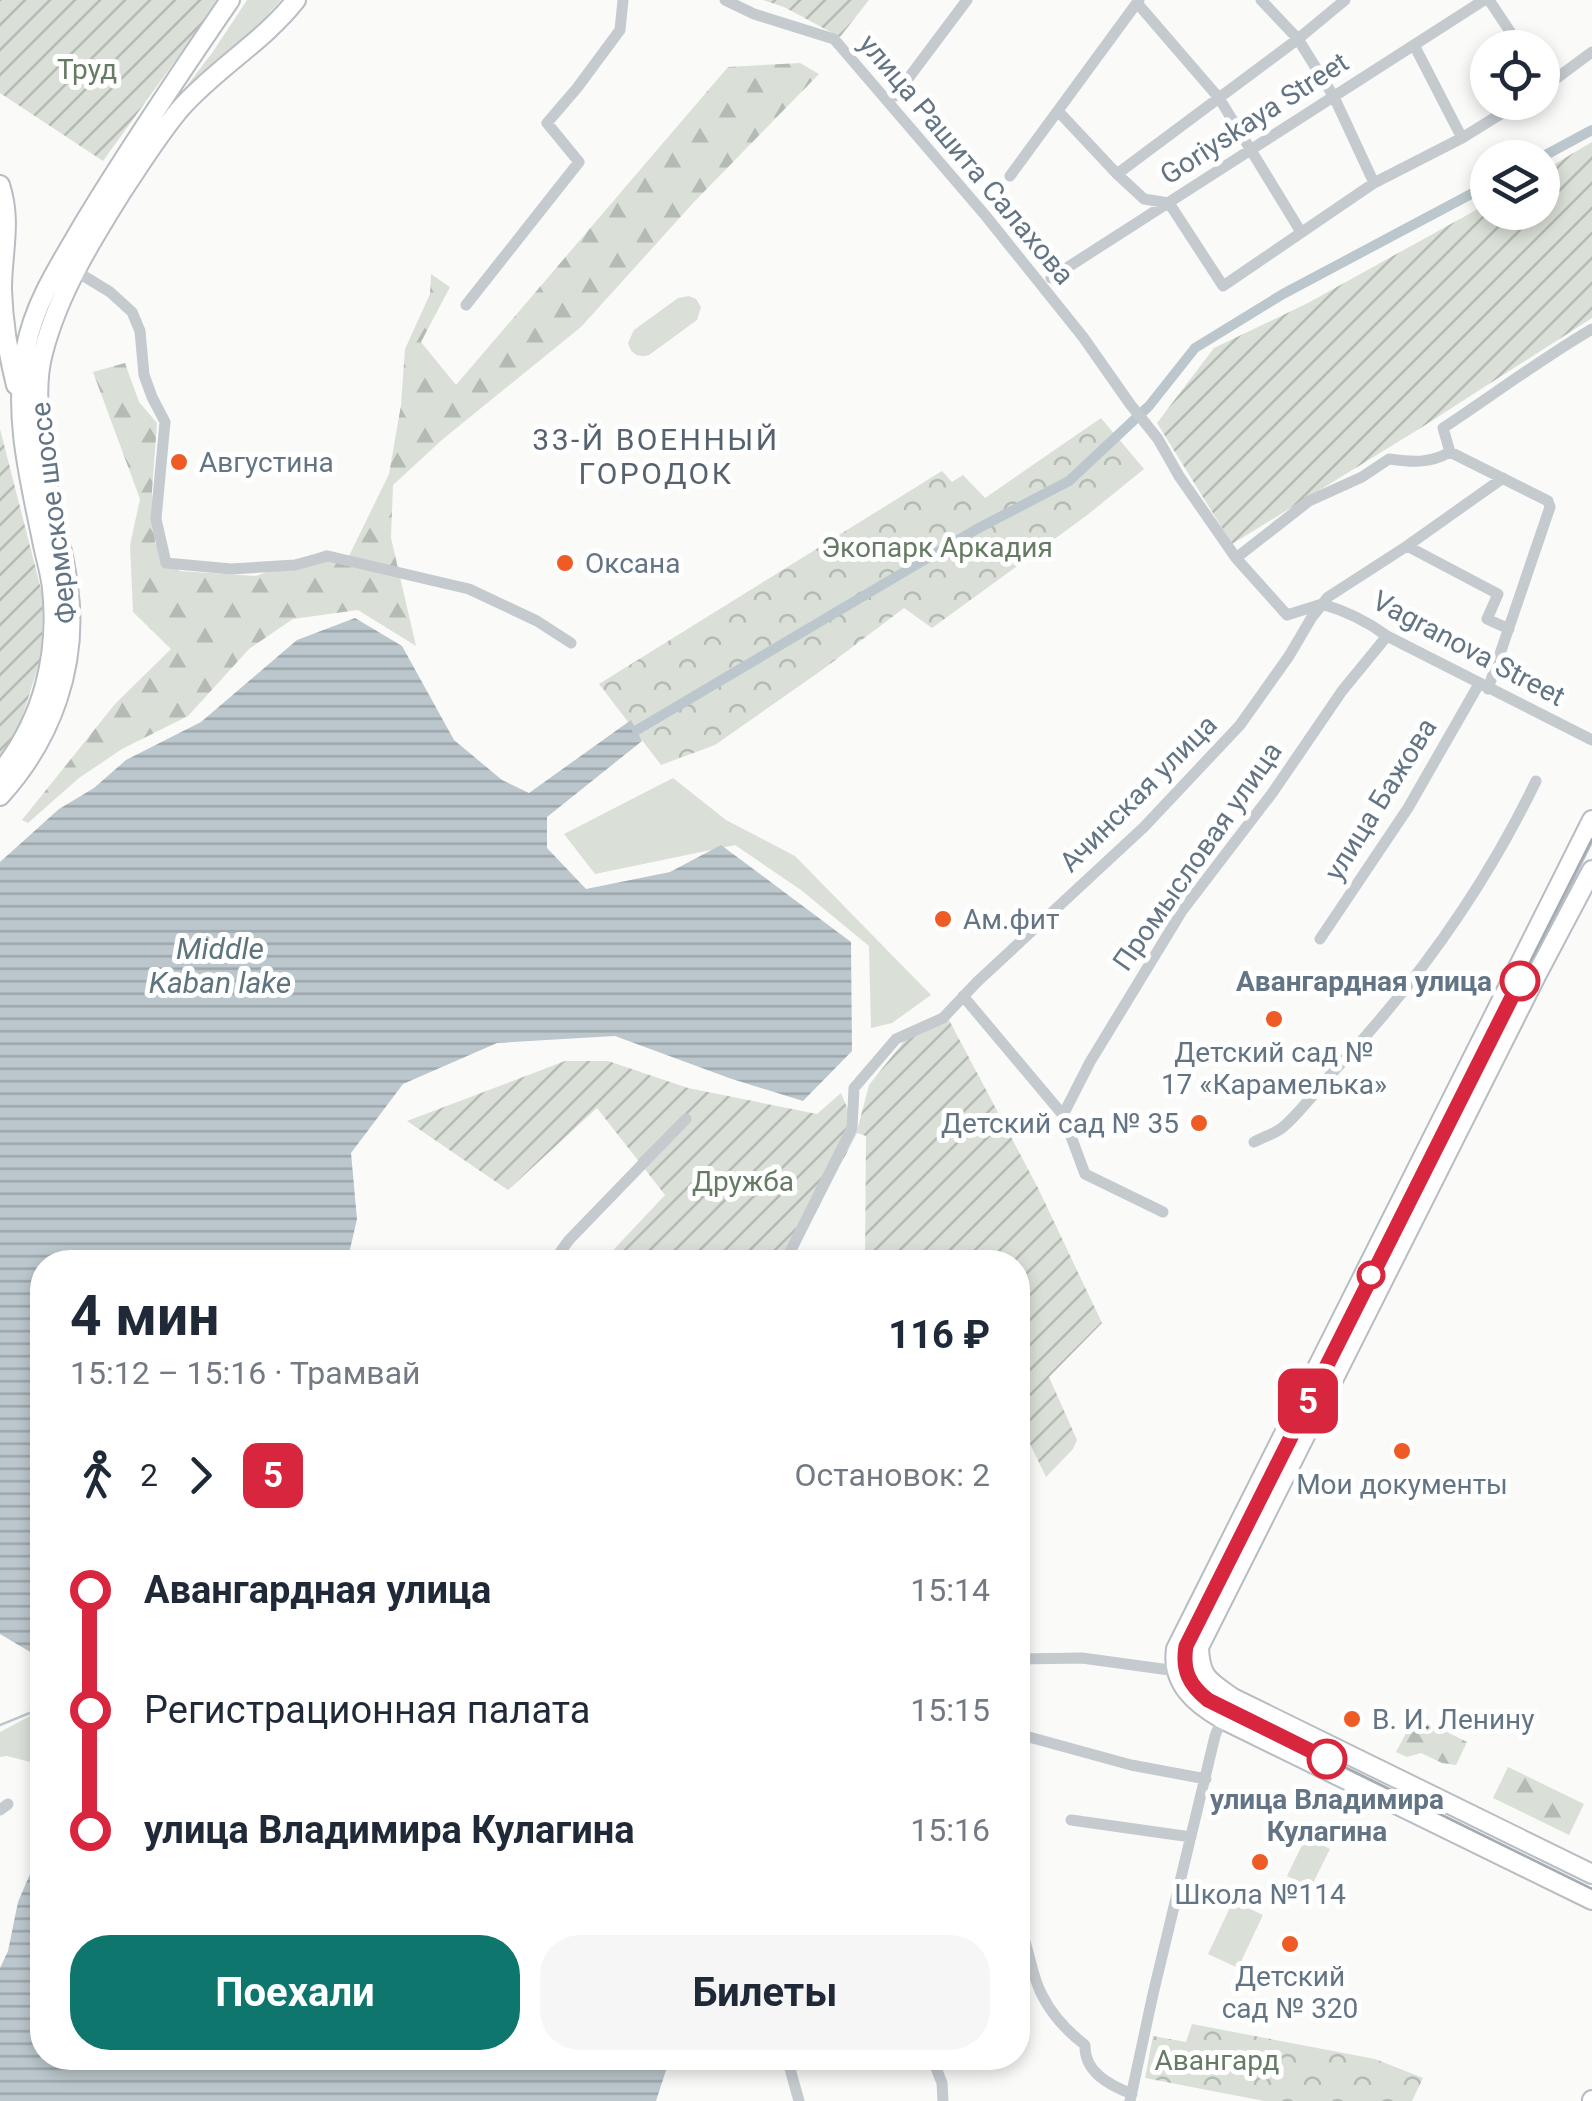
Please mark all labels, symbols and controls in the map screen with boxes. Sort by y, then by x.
street label: улица Рашита Салахова [852,27,1081,291]
map controls [1470,30,1560,230]
button: locate [1470,30,1560,120]
street label: Goriyskaya Street [1154,45,1354,191]
park label: Труд [57,53,117,86]
button: layers [1470,140,1560,230]
street label: Фермское шоссе [24,400,83,626]
district label: 33-Й ВОЕННЫЙ ГОРОДОК [532,422,780,491]
place label: Августина [199,446,334,479]
marker: Августина [168,451,190,473]
park label: Экопарк Аркадия [821,531,1053,564]
place label: Оксана [585,547,680,580]
marker: Оксана [554,552,576,574]
street label: Vagranova Street [1367,584,1571,713]
street label: Ачинская улица [1053,708,1224,879]
street label: улица Бажова [1317,712,1443,886]
street label: Промысловая улица [1106,736,1289,977]
place label: Ам.фит [963,903,1059,936]
marker: Ам.фит [932,908,954,930]
water label: Middle Kaban lake [149,931,291,1000]
marker: Авангардная улица [1501,962,1539,1000]
place label: Авангардная улица [1236,965,1492,998]
marker: Детский сад № 17 «Карамелька» [1263,1008,1285,1030]
place label: Детский сад № 17 «Карамелька» [1161,1036,1387,1101]
place label: Детский сад № 35 [941,1107,1179,1140]
marker: Детский сад № 35 [1188,1112,1210,1134]
park label: Дружба [692,1165,794,1198]
unlabelled marker [1358,1262,1384,1288]
text: 4 мин [70,1284,219,1348]
text: 116 ₽ [888,1313,990,1357]
text: 15:12 – 15:16 · Трамвай [70,1354,421,1392]
line badge: 5 [1276,1368,1340,1434]
text: 5 [1298,1381,1318,1422]
marker: Мои документы [1391,1440,1413,1462]
icon: walk [70,1448,125,1503]
icon: forward [173,1448,228,1503]
text: 5 [263,1455,283,1496]
text: 2 [140,1456,158,1494]
text: Остановок: 2 [794,1456,990,1494]
place label: Мои документы [1296,1468,1508,1501]
text: Авангардная улица [144,1568,491,1612]
text: 15:14 [910,1571,990,1609]
text: Регистрационная палата [144,1688,590,1732]
text: 15:15 [910,1691,990,1729]
place label: В. И. Ленину [1372,1703,1534,1736]
marker: В. И. Ленину [1341,1708,1363,1730]
marker: улица Владимира Кулагина [1308,1740,1346,1778]
place label: улица Владимира Кулагина [1210,1783,1444,1848]
text: улица Владимира Кулагина [144,1808,635,1852]
text: 15:16 [910,1811,990,1849]
marker: Школа №114 [1249,1851,1271,1873]
place label: Школа №114 [1174,1878,1346,1911]
marker: Детский сад № 320 [1279,1933,1301,1955]
button: Поехали [70,1935,520,2050]
button: Билеты [540,1935,990,2050]
place label: Детский сад № 320 [1222,1960,1358,2025]
park label: Авангард [1154,2044,1280,2077]

